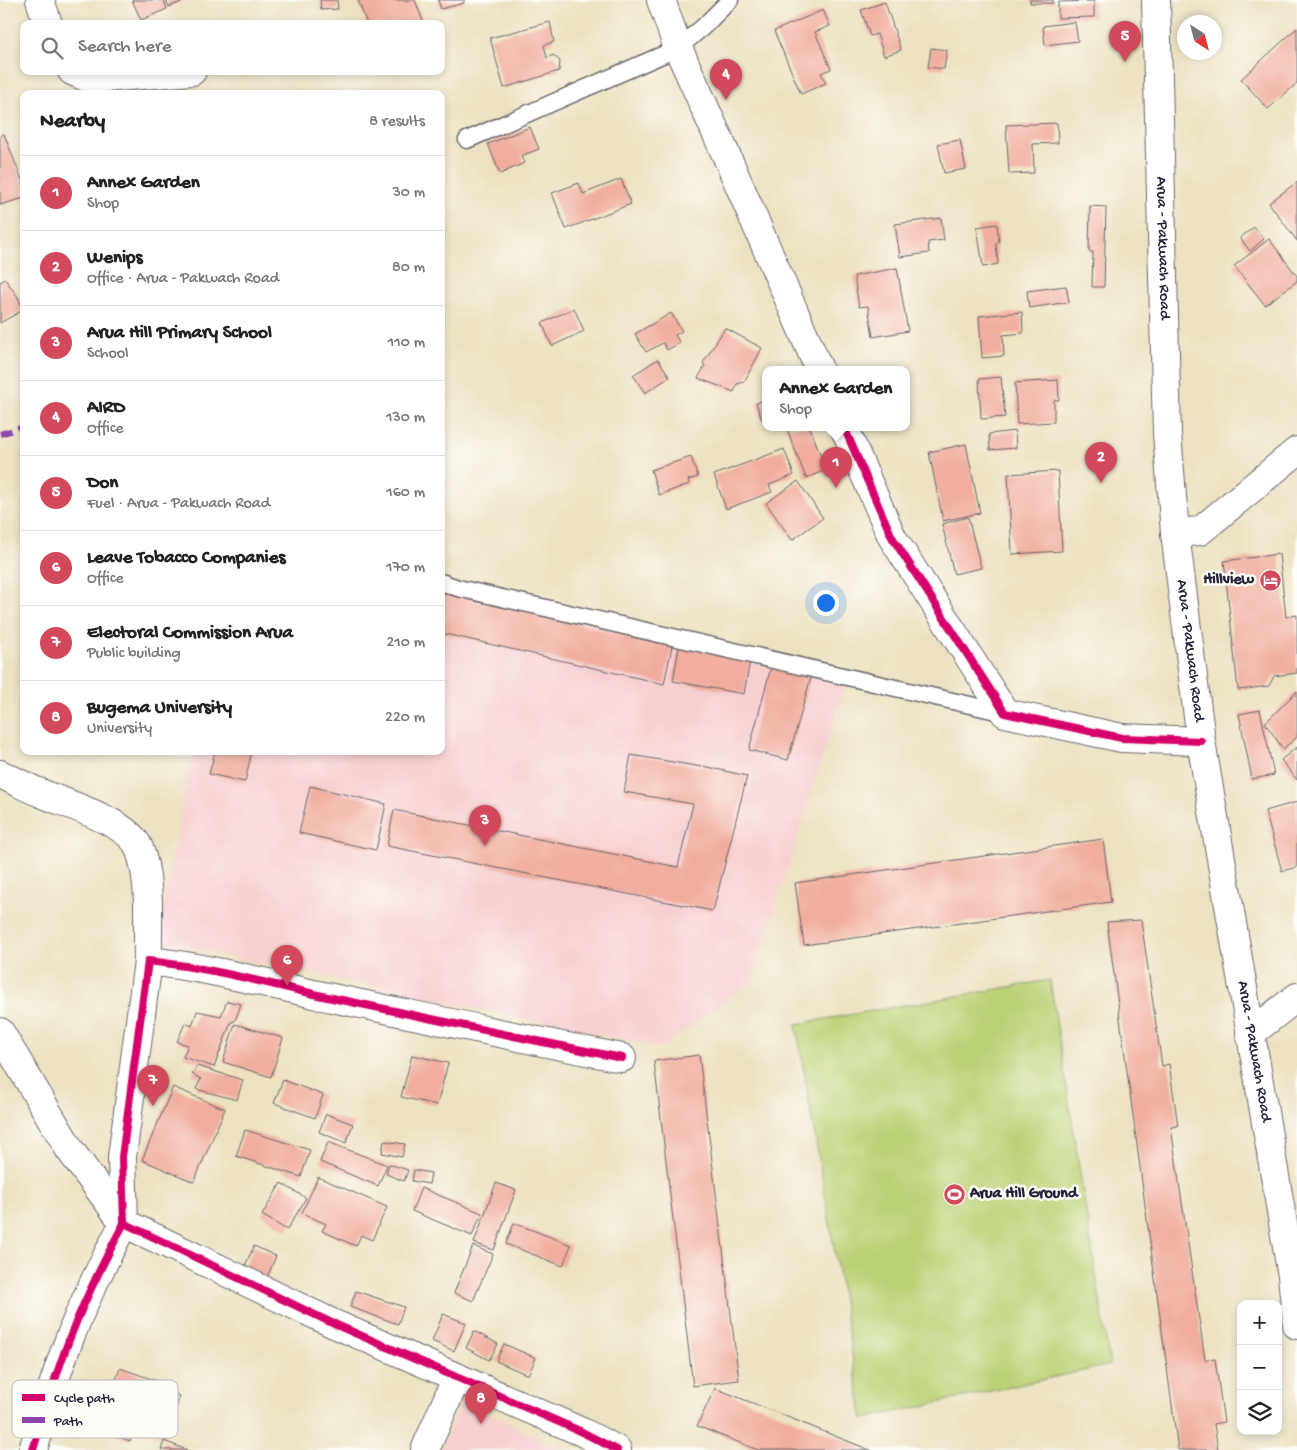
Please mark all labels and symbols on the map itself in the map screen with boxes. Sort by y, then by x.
north arrow [1177,15,1222,60]
pin: 5 [1109,21,1141,62]
pin: 4 [710,59,742,100]
street label: Arua - Pakwach Road [1151,176,1174,321]
pin: 2 [1085,442,1117,483]
pin: 1 [820,447,852,488]
hotel icon: Hillview [1258,568,1282,592]
place label: Hillview [1203,571,1255,590]
street label: Arua - Pakwach Road [1171,578,1208,724]
your location [813,590,839,616]
pin: 3 [469,805,501,846]
pin: 6 [271,945,303,986]
street label: Arua - Pakwach Road [1232,979,1275,1125]
pin: 7 [137,1065,169,1106]
sports icon: Arua Hill Ground [942,1182,966,1206]
place label: Arua Hill Ground [969,1185,1079,1204]
legend [12,1380,178,1438]
pin: 8 [465,1383,497,1424]
text: Cycle path [54,1391,115,1408]
text: Path [53,1414,83,1431]

